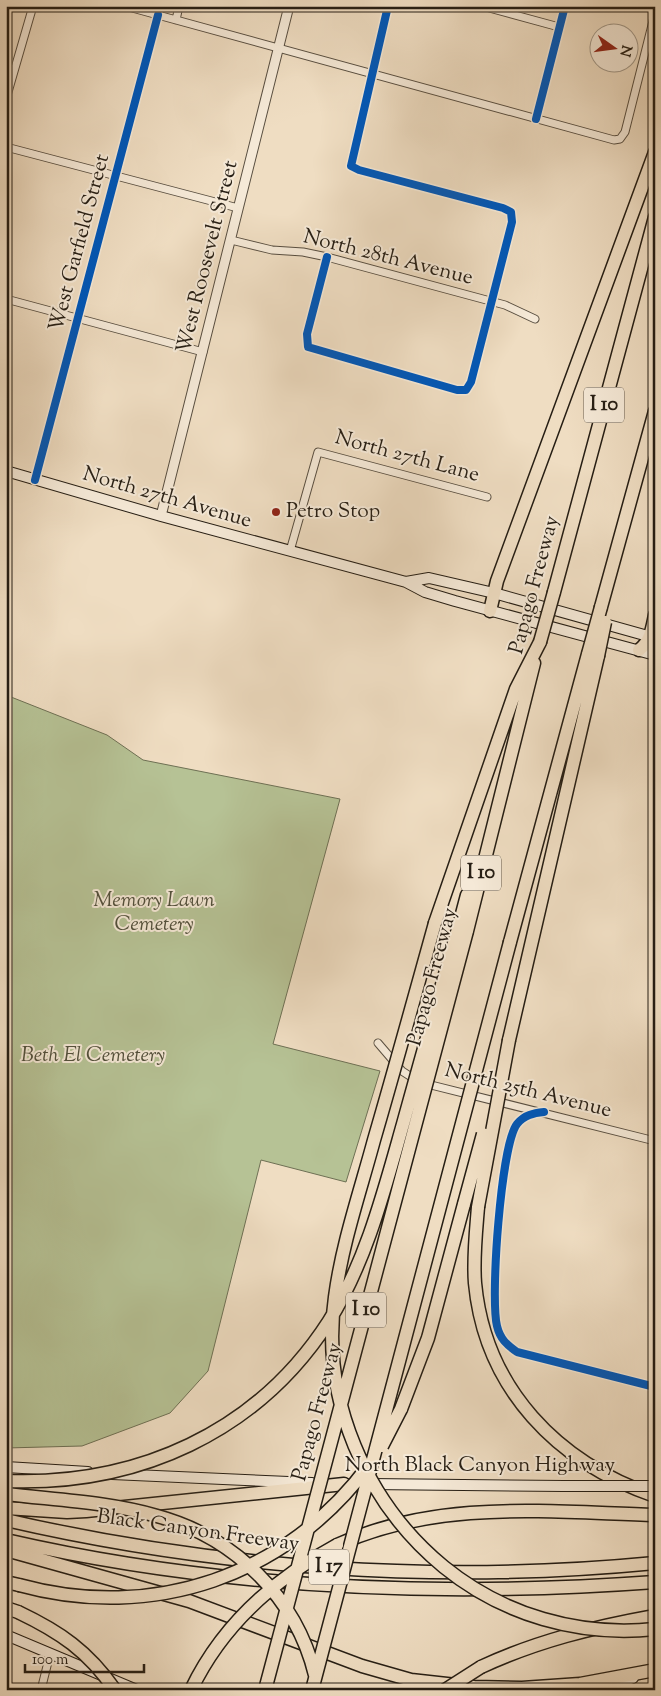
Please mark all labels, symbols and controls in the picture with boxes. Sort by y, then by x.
north arrow [588,22,638,72]
text: N [614,43,636,59]
street label: West Garfield Street [42,151,118,335]
street label: West Roosevelt Street [170,157,246,357]
street label: North 28th Avenue [300,222,476,294]
road number: I 10 [584,388,624,422]
street label: North 27th Lane [331,423,483,491]
street label: North 27th Avenue [79,460,255,536]
place label: Petro Stop [286,497,380,527]
marker: Petro Stop [270,506,282,518]
street label: Papago Freeway [502,512,568,658]
road number: I 10 [461,856,501,890]
park label: Memory Lawn Cemetery [93,886,215,940]
street label: Papago Freeway [400,904,466,1050]
park label: Beth El Cemetery [21,1041,165,1071]
street label: North 25th Avenue [441,1056,615,1126]
road number: I 10 [346,1292,386,1328]
street label: Papago Freeway [285,1339,351,1485]
street label: North Black Canyon Highway [345,1451,616,1481]
street label: Black Canyon Freeway [95,1502,302,1560]
road number: I 17 [309,1550,349,1584]
scale bar [25,1641,144,1673]
text: 100 m [32,1650,69,1671]

